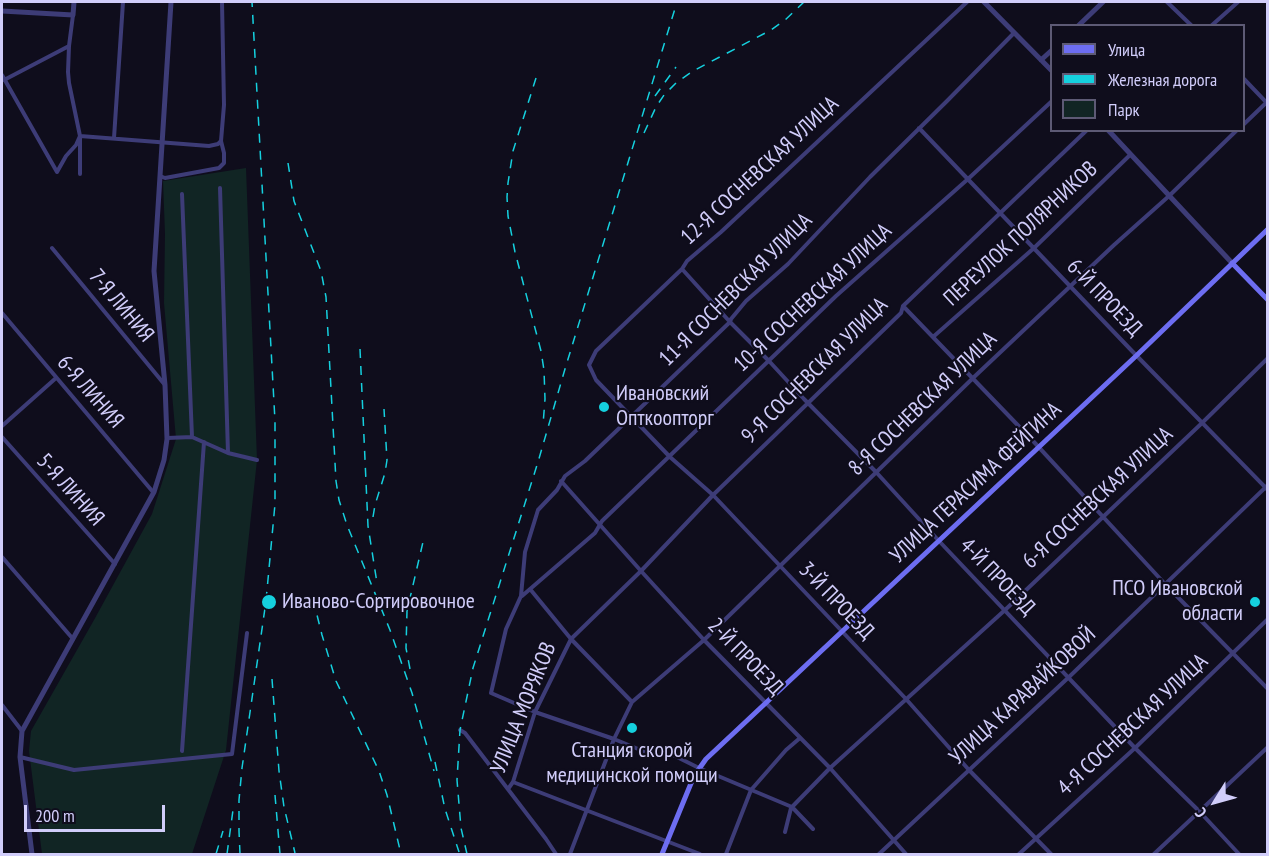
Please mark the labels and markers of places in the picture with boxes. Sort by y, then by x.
place label: Ивановский Опткоопторг [616,381,714,433]
marker: Ивановский Опткоопторг [597,400,611,414]
place label: ПСО Ивановской области [1112,576,1243,628]
place label: Иваново-Сортировочное [282,589,475,615]
marker: Иваново-Сортировочное [260,593,278,611]
marker: ПСО Ивановской области [1248,595,1262,609]
marker: Станция скорой медицинской помощи [625,721,639,735]
place label: Станция скорой медицинской помощи [546,738,718,790]

